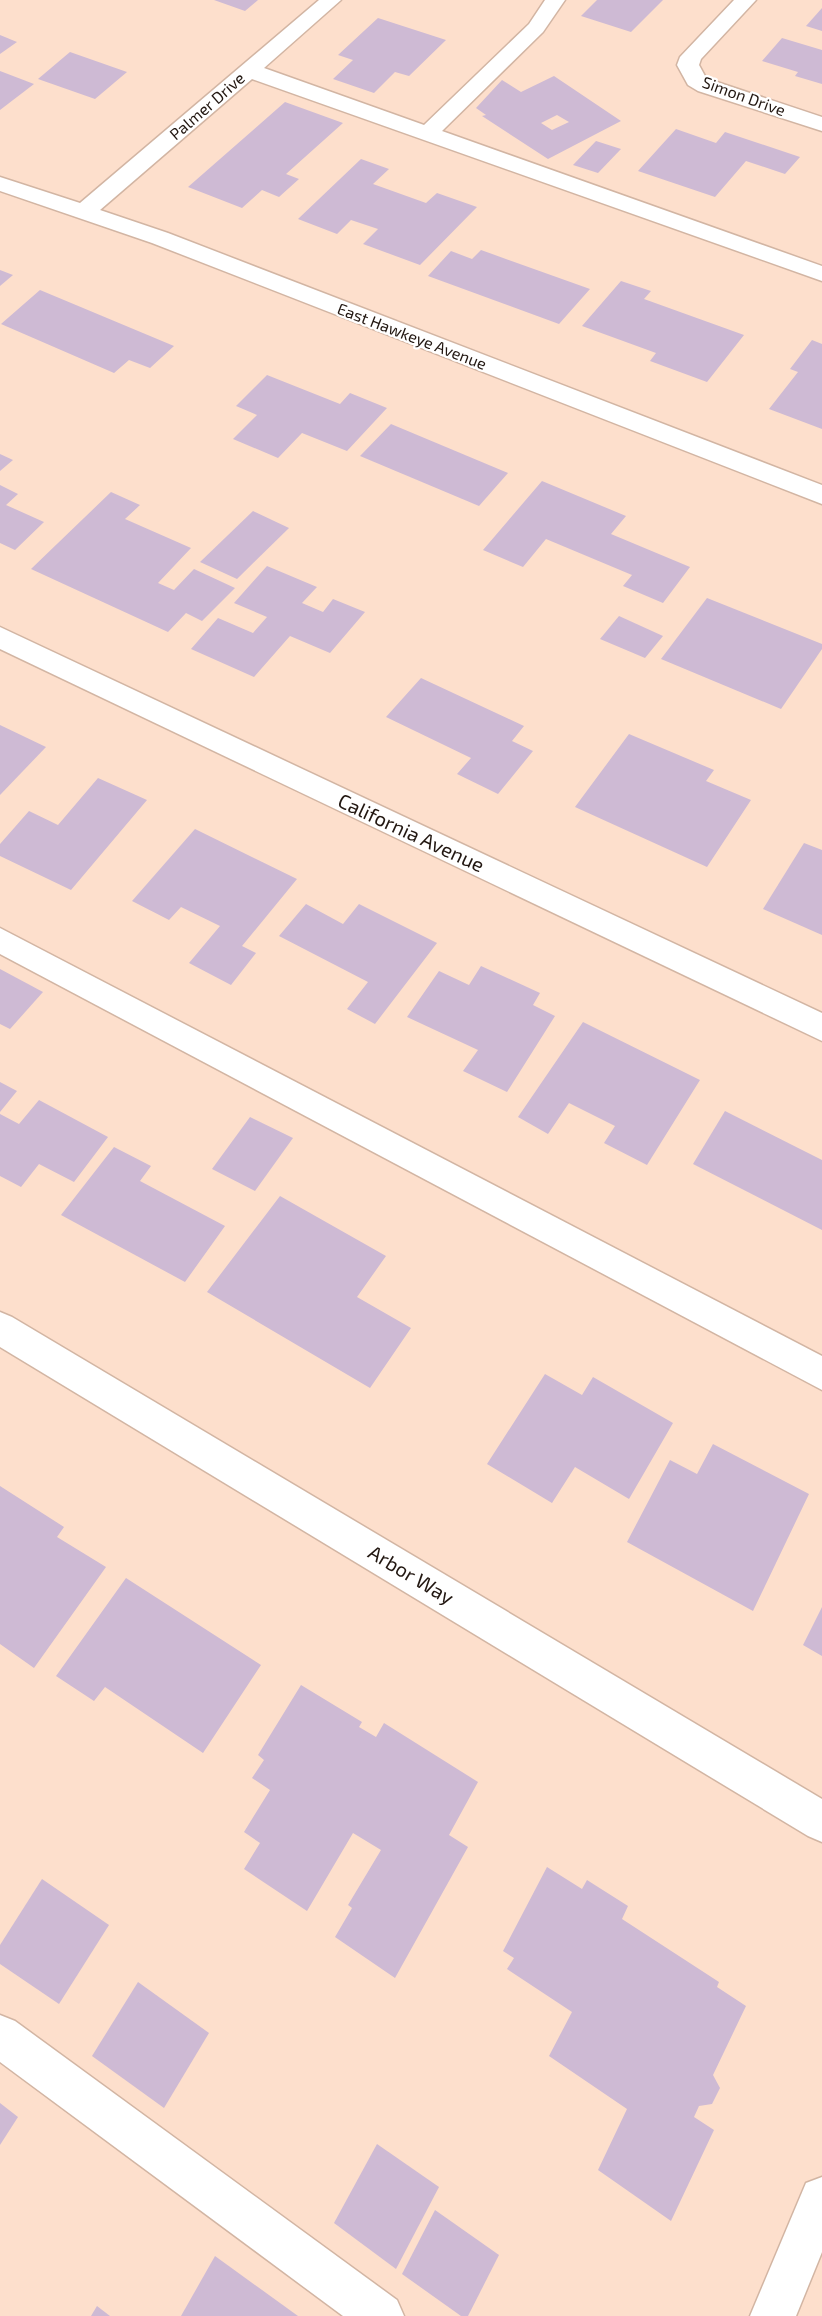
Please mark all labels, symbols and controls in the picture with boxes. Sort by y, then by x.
street label: Palmer Drive [165,68,248,143]
street label: Simon Drive [700,72,788,119]
street label: East Hawkeye Avenue [335,298,490,373]
street label: California Avenue [334,788,488,876]
street label: Arbor Way [364,1539,459,1609]

